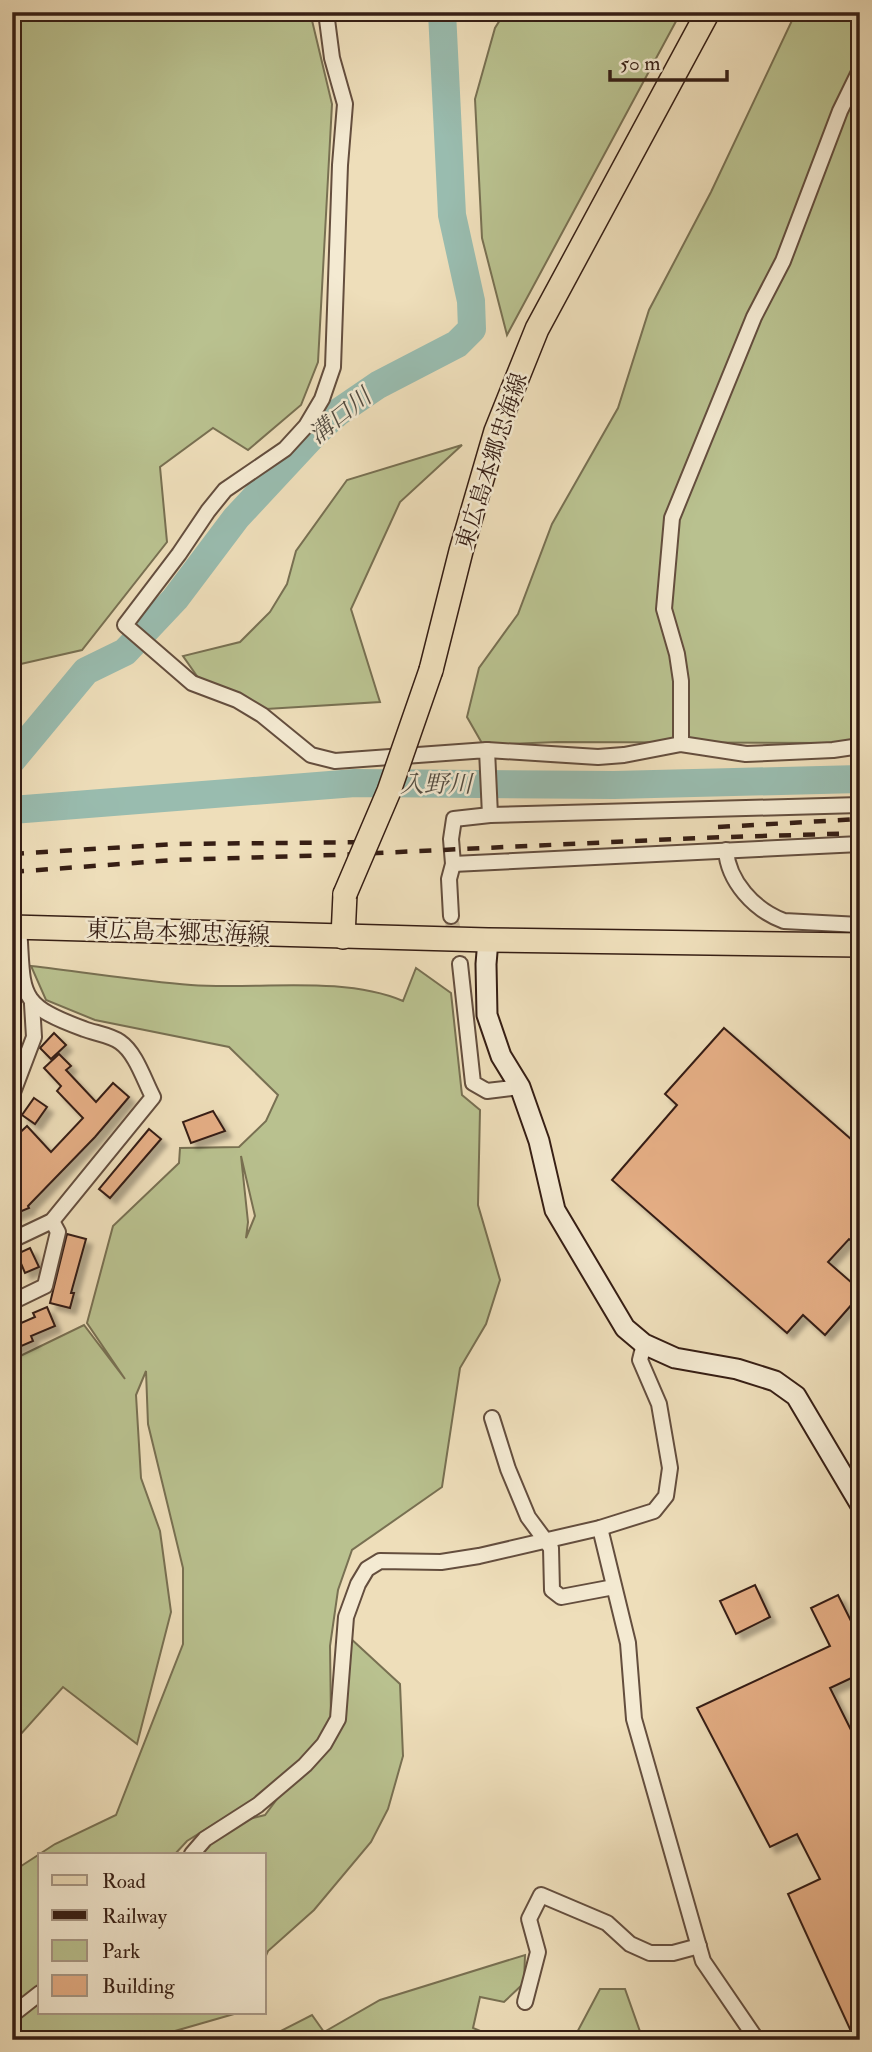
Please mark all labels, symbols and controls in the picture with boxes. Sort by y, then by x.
scale bar [610,38,727,82]
text: 50 m [620,50,661,77]
street label: 東広島本郷忠海線 [449,369,534,553]
water label: 溝口川 [303,380,380,451]
water label: 入野川 [400,769,475,800]
street label: 東広島本郷忠海線 [86,915,270,950]
legend [38,1853,266,2014]
text: Road [102,1868,147,1895]
text: Railway [102,1903,168,1930]
text: Park [102,1938,140,1965]
text: Building [102,1973,175,2000]

